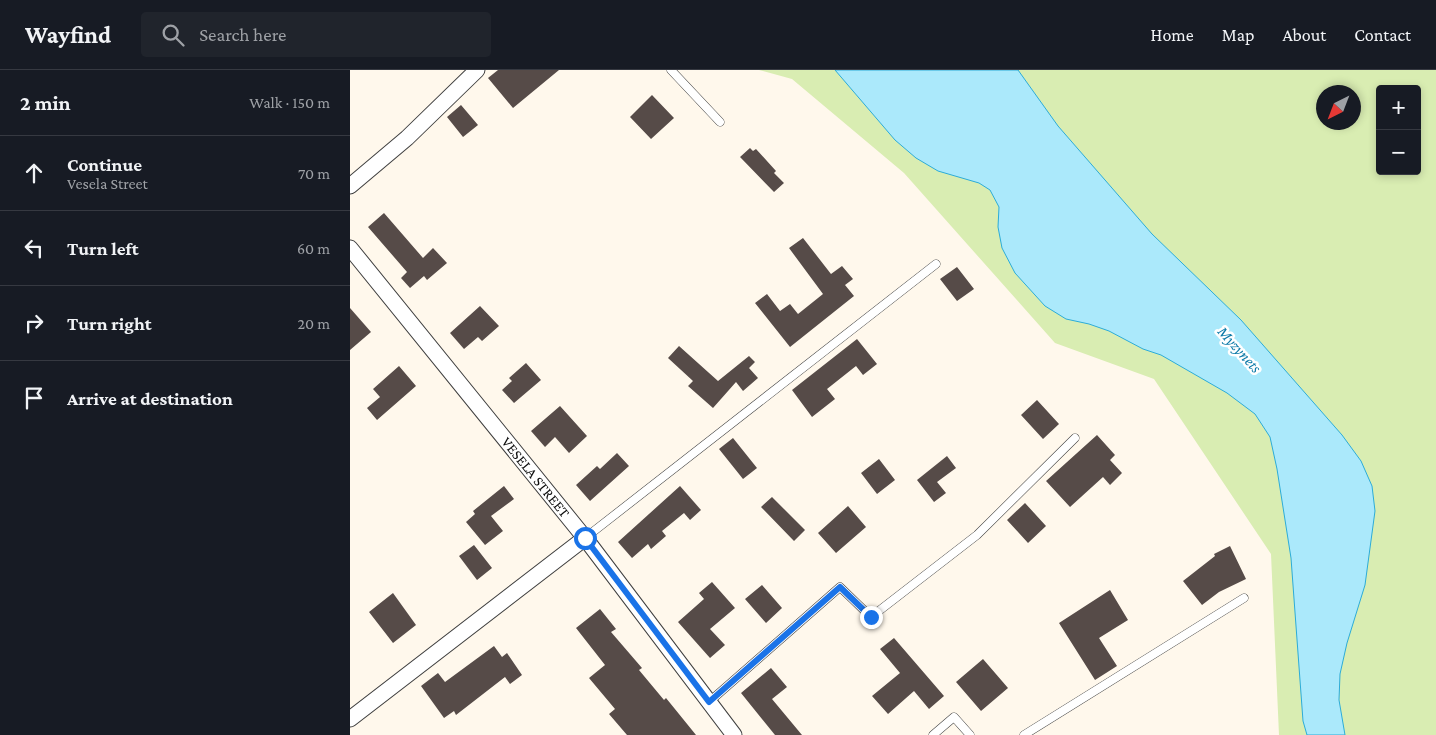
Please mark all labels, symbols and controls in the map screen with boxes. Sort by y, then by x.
search box [141,12,491,57]
text: Wayfind [25,21,111,48]
icon: search [159,21,187,49]
text: Search here [199,24,286,45]
text: Home [1151,25,1194,45]
text: Map [1222,25,1254,45]
text: About [1282,25,1326,45]
text: Contact [1354,25,1411,45]
north arrow [1316,85,1361,130]
map controls [1376,85,1421,175]
button: + [1376,85,1421,130]
text: 2 min [20,91,71,115]
text: Walk · 150 m [249,94,330,111]
button: − [1376,130,1421,175]
text: Continue [67,154,142,175]
icon: ahead [20,159,48,187]
text: 70 m [298,165,330,182]
text: Vesela Street [67,175,148,192]
icon: left [20,234,48,262]
text: Turn left [67,238,139,259]
text: 60 m [297,240,330,257]
icon: right [20,309,48,337]
text: Turn right [67,313,152,334]
text: 20 m [297,315,330,332]
water label: Myzynets [1213,322,1265,377]
icon: arrive [20,384,48,412]
text: Arrive at destination [67,388,233,409]
street label: VESELA STREET [498,434,573,521]
route start [574,527,597,550]
route end [860,606,883,629]

